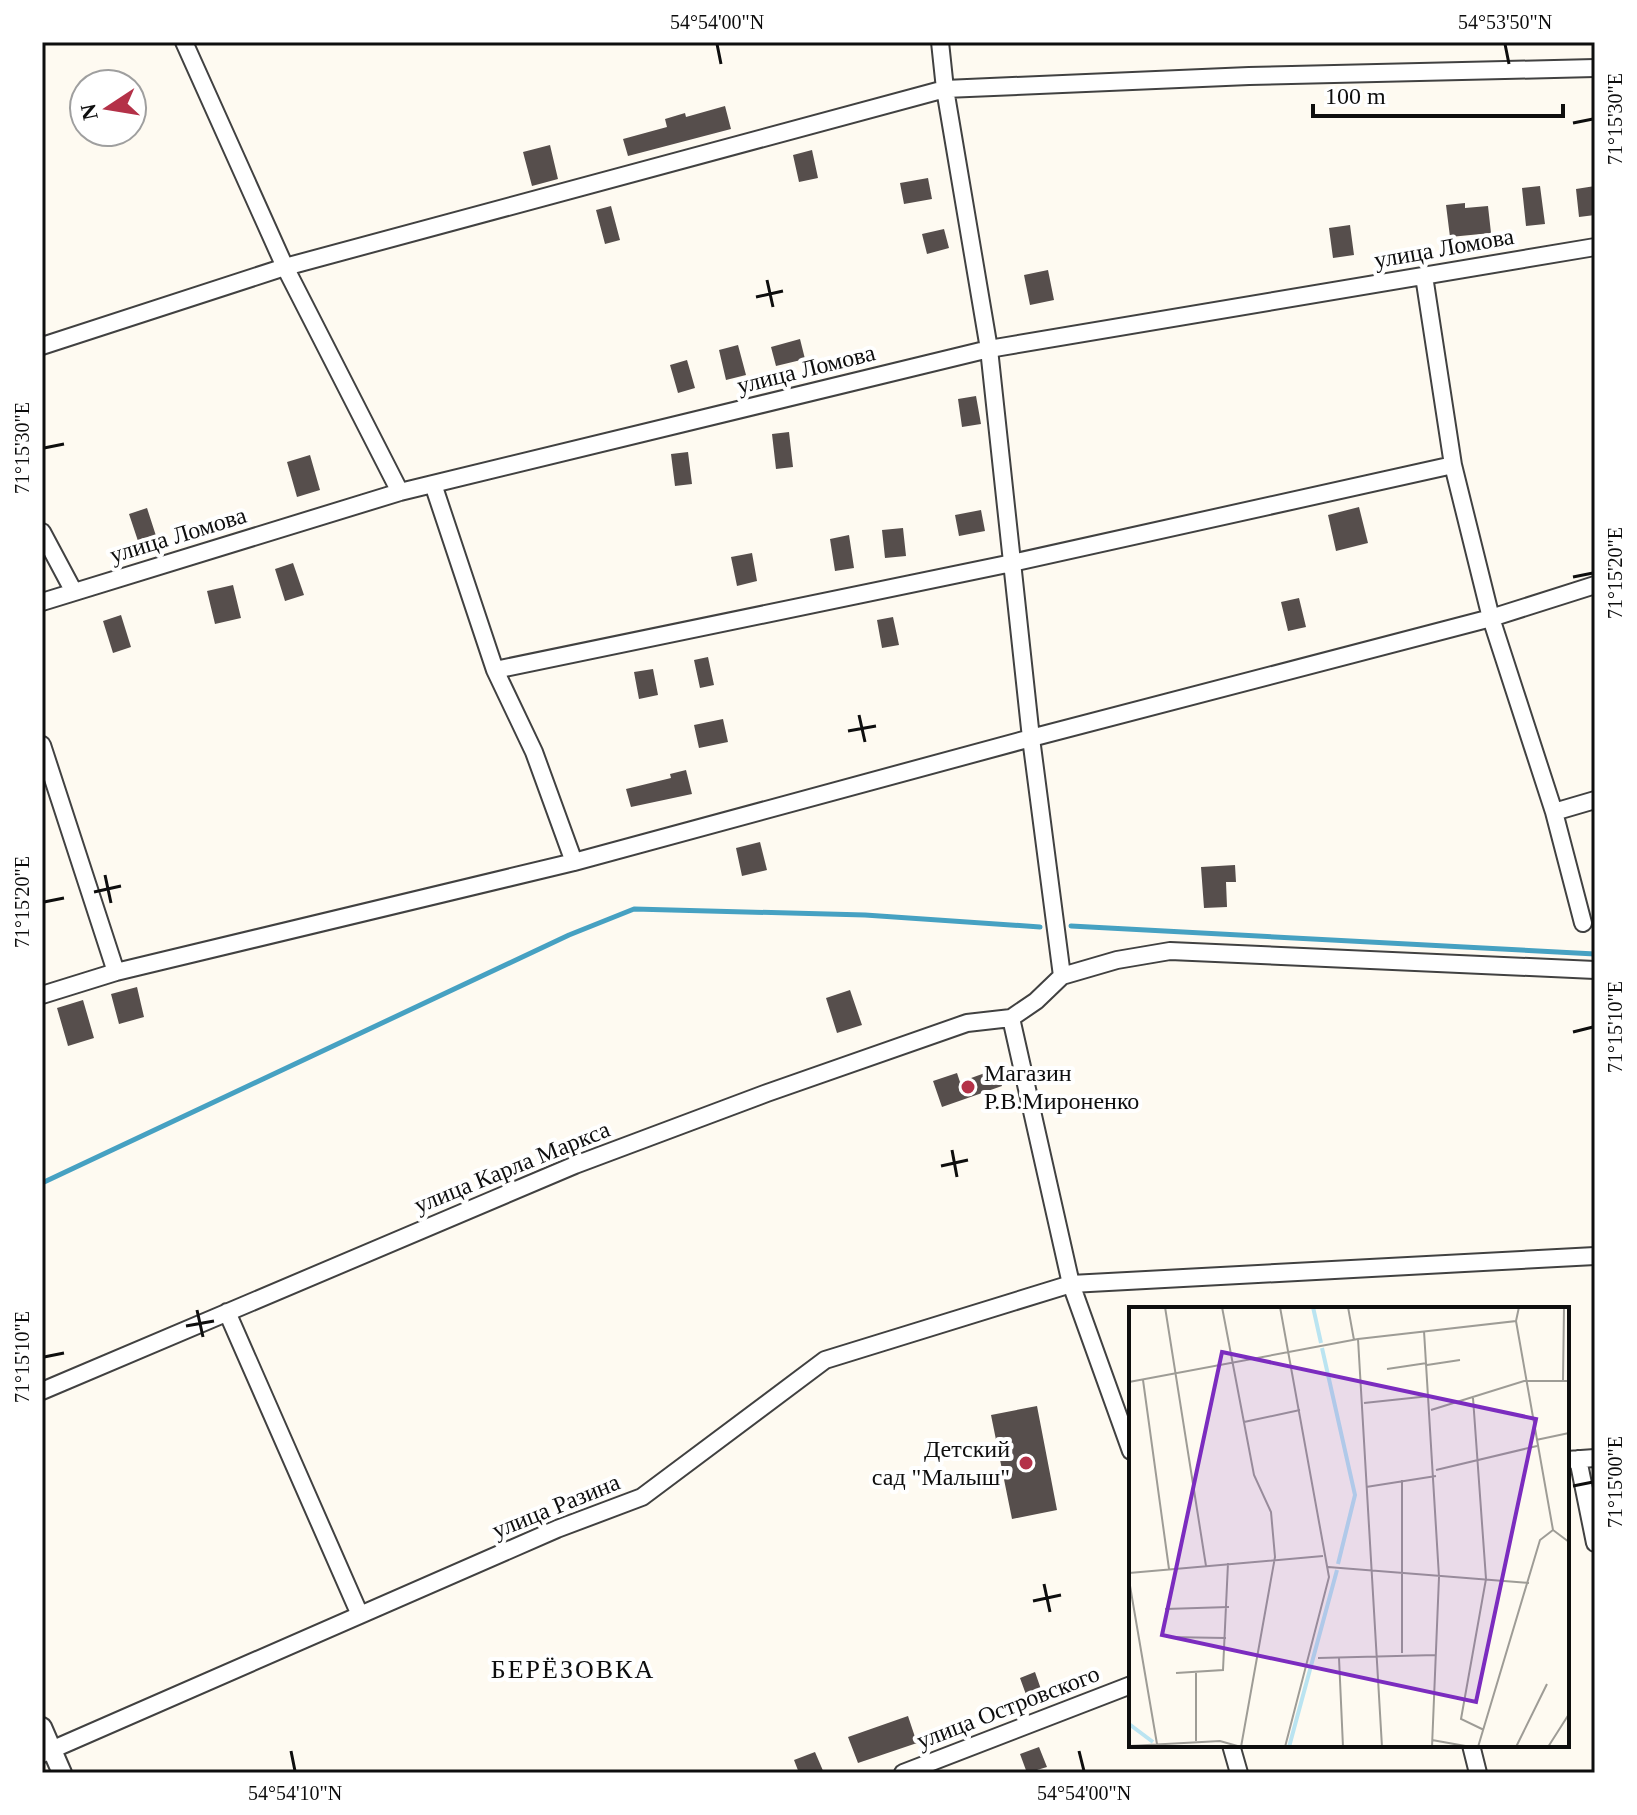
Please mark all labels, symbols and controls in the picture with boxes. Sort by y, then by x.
text: 54°54'00"N [670,11,764,33]
text: 54°53'50"N [1458,11,1552,33]
north arrow [68,68,148,148]
scale bar [1313,68,1563,118]
text: 71°15'30"E [1604,73,1626,165]
text: 100 m [1325,83,1386,109]
text: N [75,102,103,122]
street label: улица Ломова [1372,223,1516,273]
street label: улица Ломова [734,339,878,399]
text: 71°15'30"E [11,402,33,494]
street label: улица Ломова [107,502,250,568]
text: 71°15'20"E [1604,527,1626,619]
text: 71°15'20"E [11,856,33,948]
text: 71°15'10"E [1604,981,1626,1073]
place label: Магазин Р.В.Мироненко [984,1060,1139,1114]
marker: Магазин Р.В.Мироненко [959,1078,977,1096]
street label: улица Карла Маркса [410,1116,614,1218]
inset map [1129,1307,1569,1747]
text: 71°15'10"E [11,1311,33,1403]
place label: Детский сад "Малыш" [872,1436,1010,1490]
text: 71°15'00"E [1604,1436,1626,1528]
marker: Детский сад "Малыш" [1017,1454,1035,1472]
street label: улица Разина [489,1469,624,1543]
district label: БЕРЁЗОВКА [491,1655,655,1684]
street label: улица Островского [913,1660,1103,1754]
text: 54°54'10"N [248,1782,342,1804]
text: 54°54'00"N [1037,1782,1131,1804]

